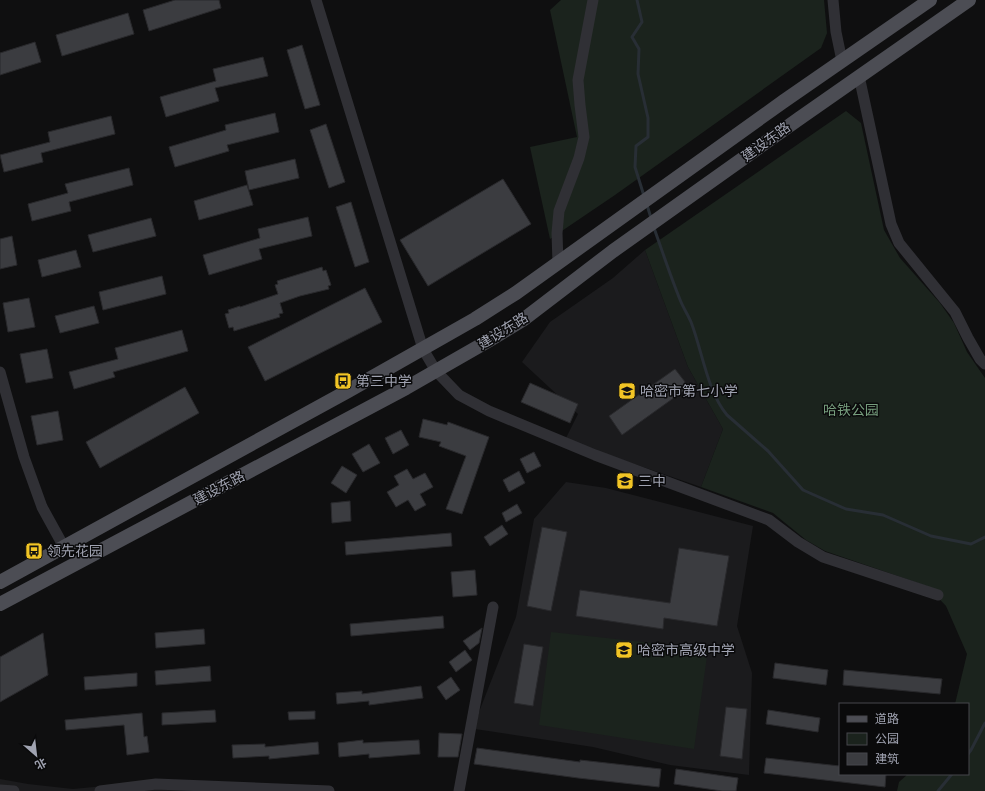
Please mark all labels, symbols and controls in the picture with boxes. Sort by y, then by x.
street label: 建设东路 [738,119,794,165]
street label: 建设东路 [475,309,531,353]
bus stop icon: 第三中学 [333,371,353,391]
place label: 第三中学 [356,373,412,390]
school or university icon: 哈密市第七小学 [617,381,637,401]
place label: 哈密市第七小学 [640,383,738,400]
park label: 哈铁公园 [823,402,879,419]
street label: 建设东路 [190,467,248,509]
school or university icon: 三中 [615,471,635,491]
place label: 三中 [638,473,666,490]
bus stop icon: 领先花园 [24,541,44,561]
place label: 领先花园 [47,543,103,560]
school or university icon: 哈密市高级中学 [614,640,634,660]
place label: 哈密市高级中学 [637,642,735,659]
legend [839,703,969,775]
text: 道路 [875,712,899,726]
text: 公园 [875,732,899,746]
north arrow [16,735,56,775]
text: 建筑 [875,752,899,766]
text: 北 [33,755,48,772]

